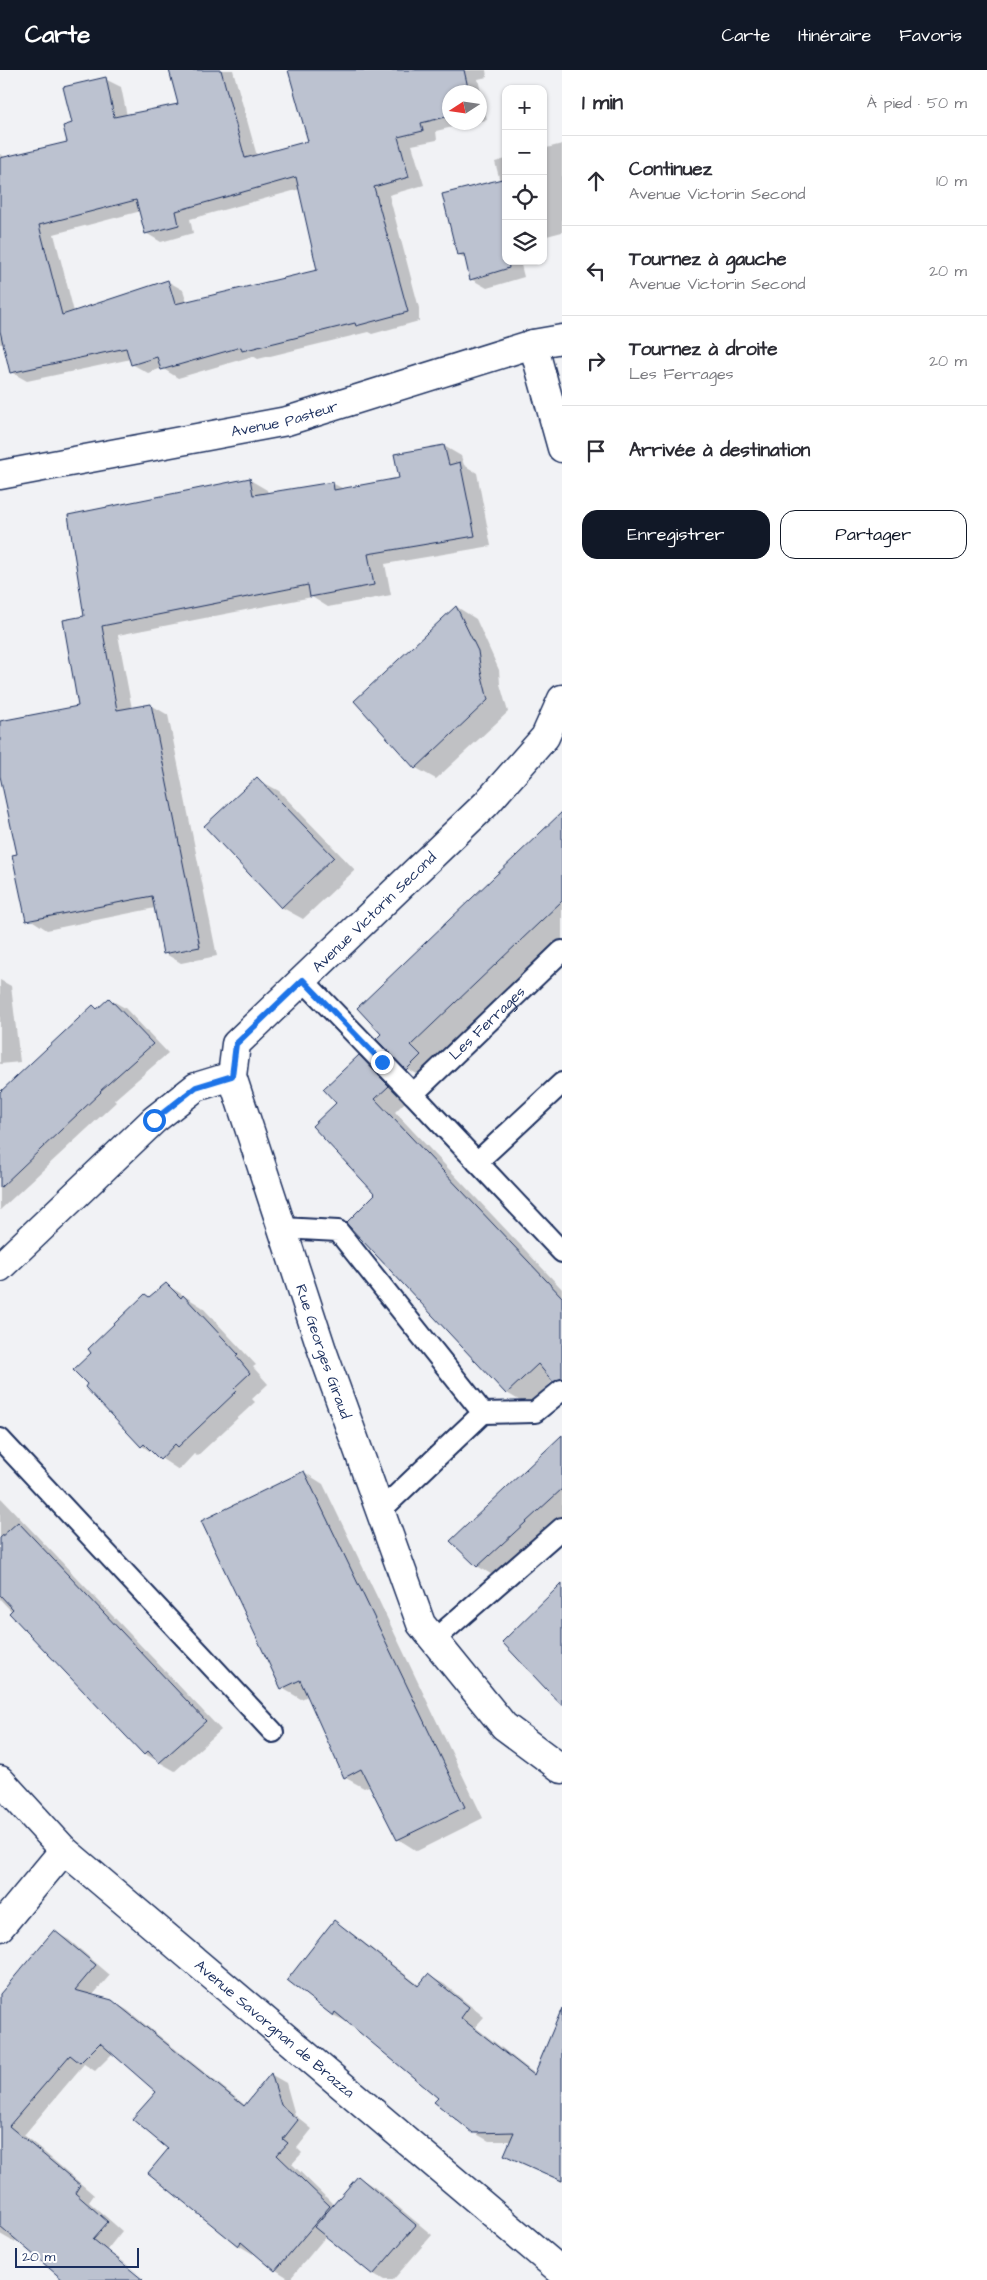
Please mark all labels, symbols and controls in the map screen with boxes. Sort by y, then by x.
text: Carte [25,18,90,52]
text: Carte [721,23,770,48]
text: Itinéraire [798,23,871,48]
text: Favoris [899,23,962,48]
north arrow [442,85,487,130]
map controls [502,85,547,265]
button: + [502,85,547,130]
text: 1 min [582,88,623,117]
text: À pied · 50 m [867,92,967,114]
button: − [502,130,547,175]
text: Continuez [629,156,712,183]
icon: ahead [582,167,610,195]
text: 10 m [936,170,967,192]
button: locate [502,175,547,220]
text: Avenue Victorin Second [629,183,805,205]
button: layers [502,220,547,265]
text: Tournez à gauche [629,246,787,273]
icon: left [582,257,610,285]
text: 20 m [929,260,967,282]
text: Avenue Victorin Second [629,273,805,295]
text: Tournez à droite [629,336,777,363]
icon: right [582,347,610,375]
text: 20 m [929,350,967,372]
text: Les Ferrages [629,363,734,385]
street label: Avenue Pasteur [229,396,341,442]
icon: arrive [582,437,610,465]
text: Arrivée à destination [629,437,810,464]
button: Enregistrer [582,510,770,559]
button: Partager [780,510,967,559]
street label: Avenue Victorin Second [308,847,441,977]
street label: Les Ferrages [445,981,530,1065]
route end [371,1051,394,1074]
route start [143,1109,166,1132]
street label: Rue Georges Giraud [290,1282,356,1422]
street label: Avenue Savorgnan de Brazza [190,1955,359,2103]
scale bar [15,2245,139,2268]
text: 20 m [22,2247,55,2267]

